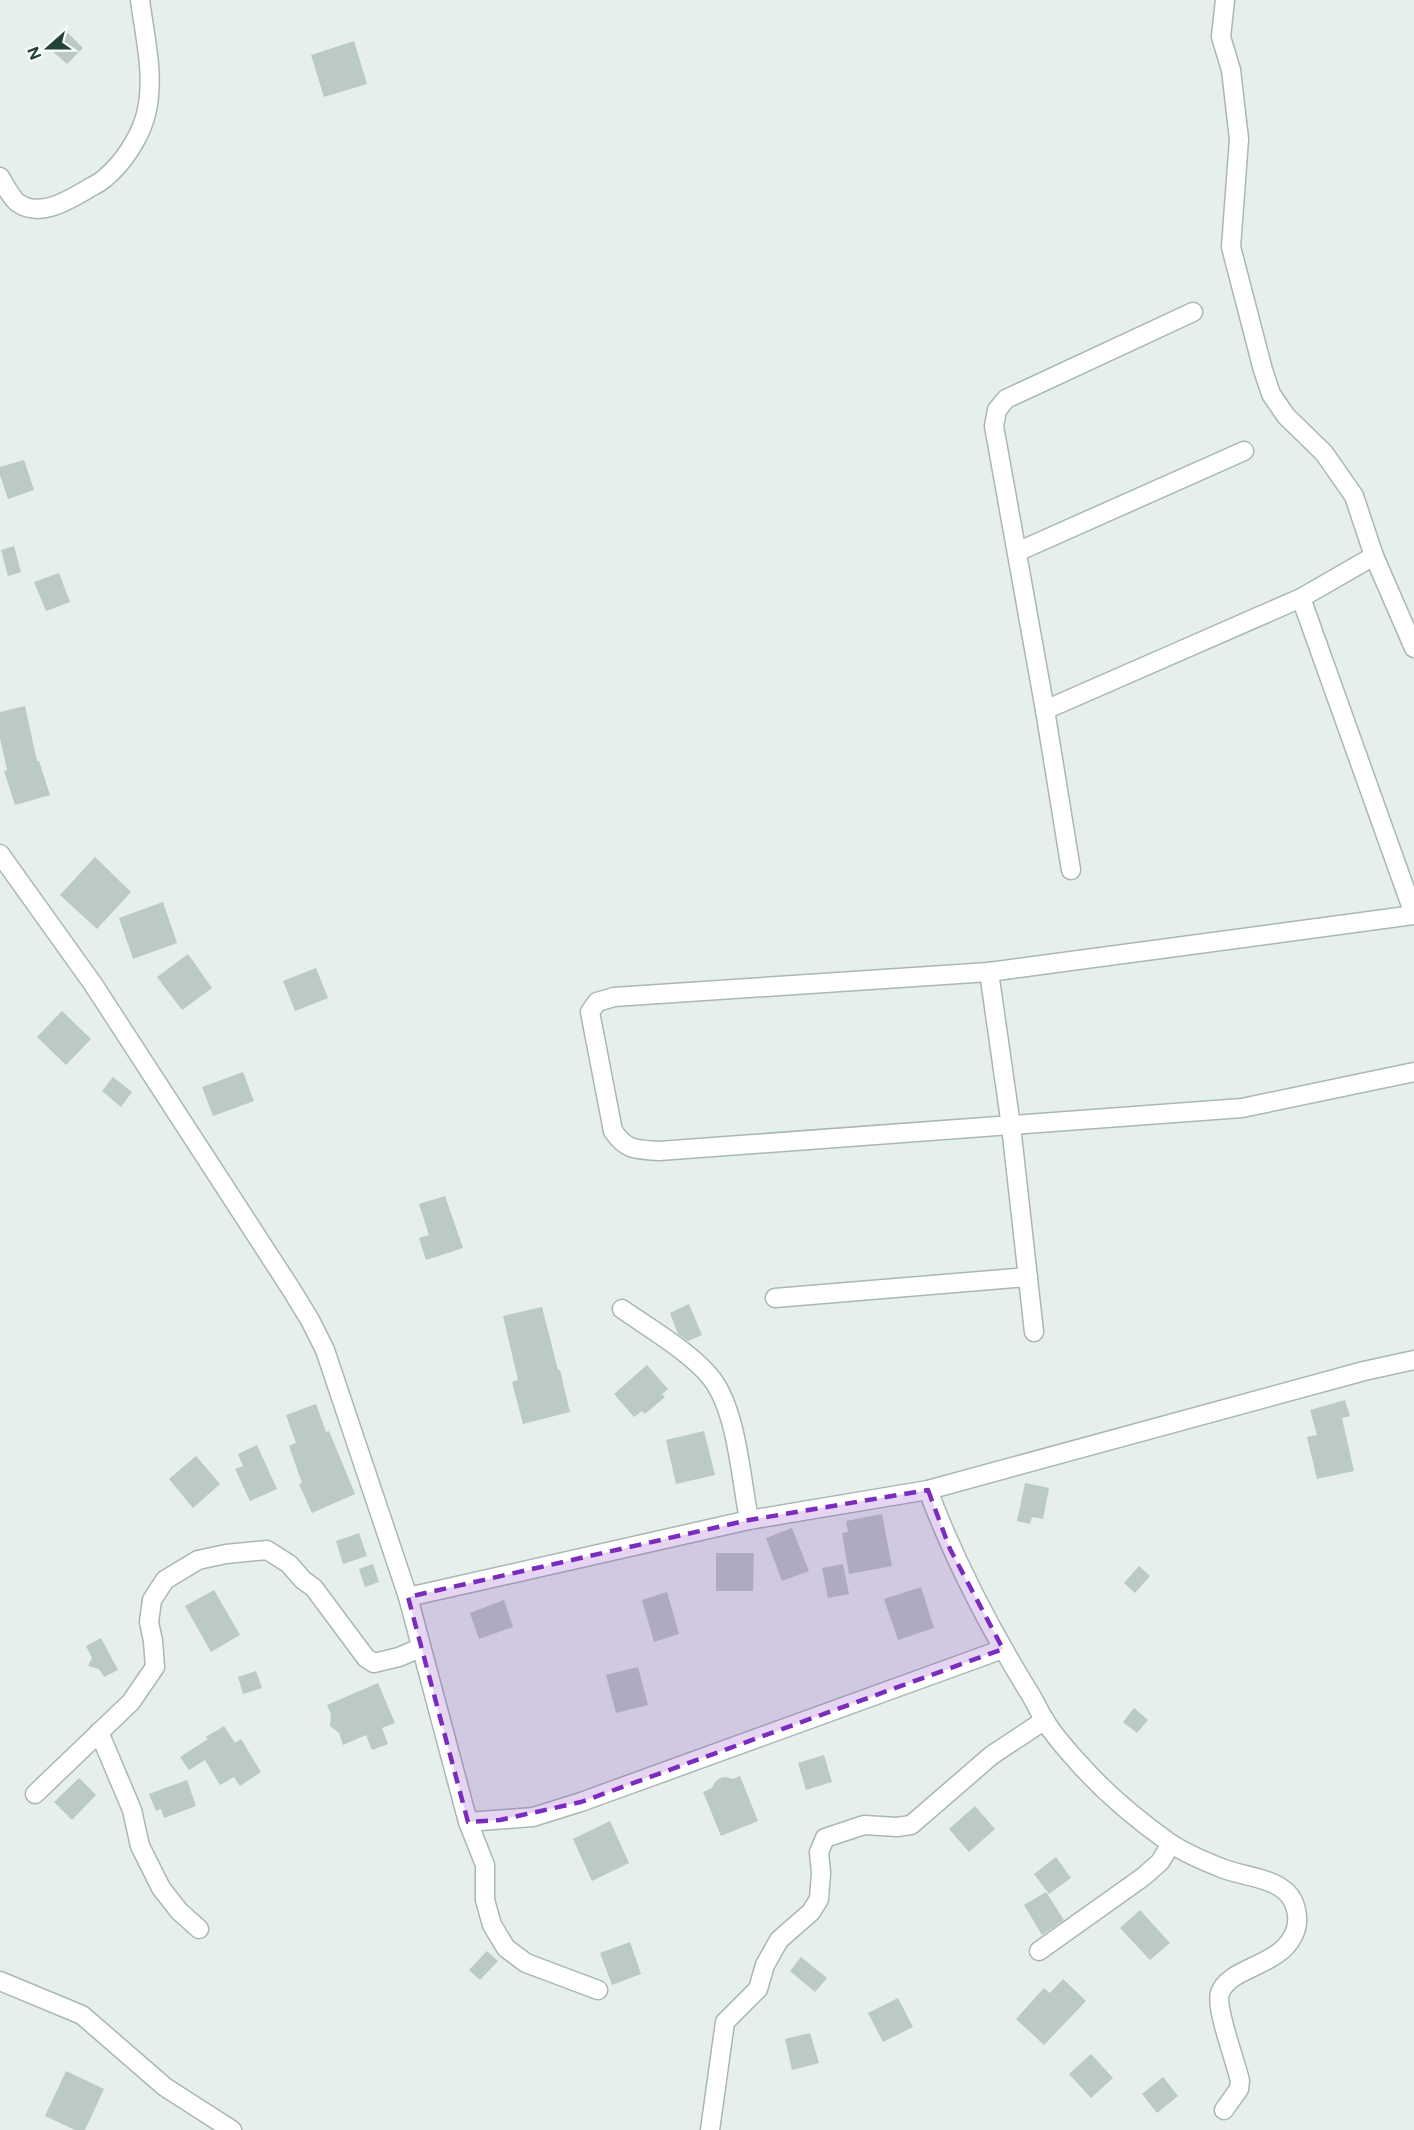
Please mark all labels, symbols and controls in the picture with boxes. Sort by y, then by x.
north arrow [18,18,78,78]
text: N [23,44,46,62]

